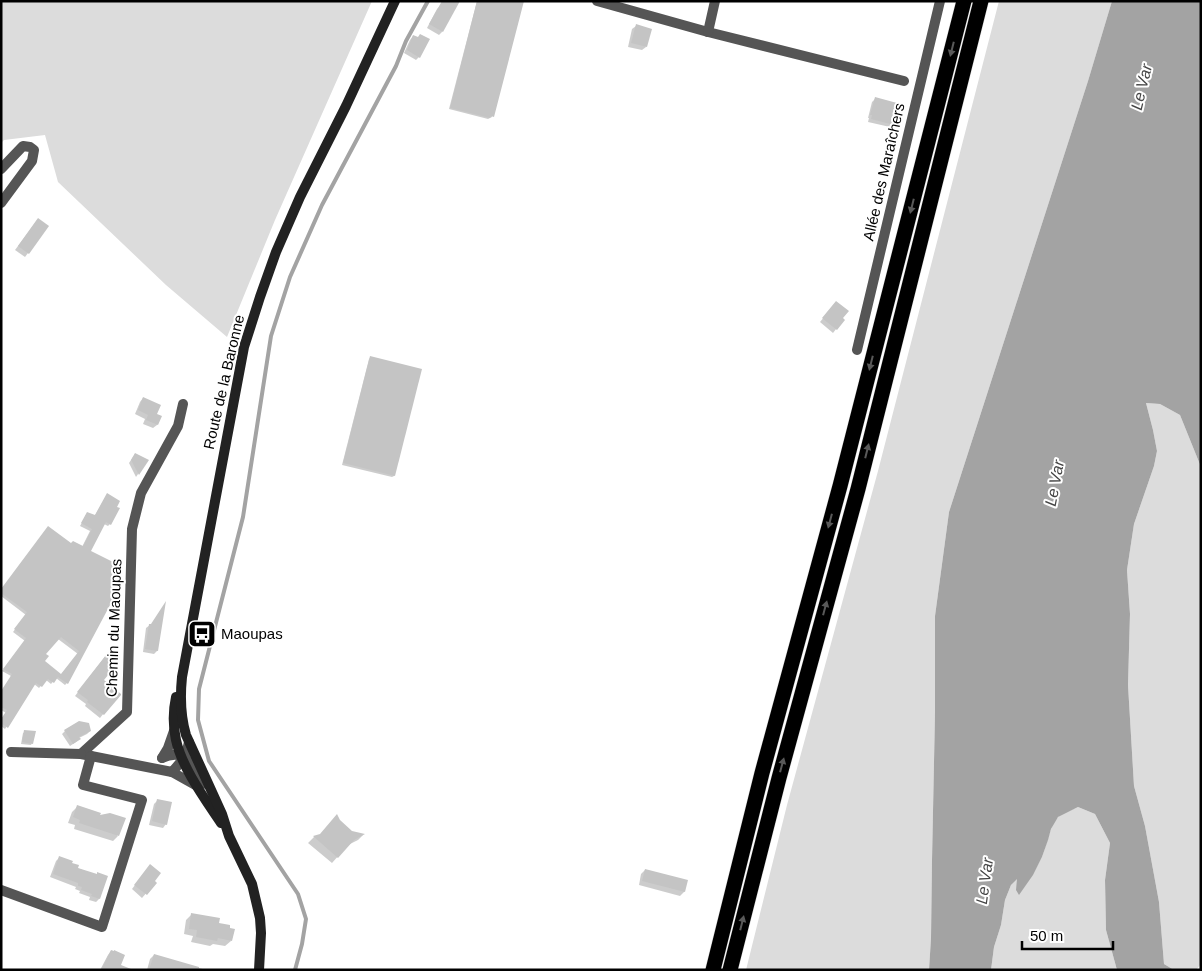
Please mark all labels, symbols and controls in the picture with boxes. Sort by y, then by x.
one-way arrow [948,41,956,56]
water label: Le Var [1128,62,1155,112]
street label: Allée des Maraîchers [859,101,908,242]
one-way arrow [907,198,915,213]
street label: Route de la Baronne [200,313,247,451]
one-way arrow [867,356,875,371]
one-way arrow [863,444,871,459]
water label: Le Var [1042,458,1067,508]
one-way arrow [826,513,834,528]
street label: Chemin du Maoupas [103,559,124,697]
one-way arrow [821,601,829,616]
bus stop icon: Maoupas [187,619,217,649]
place label: Maoupas [221,625,283,642]
one-way arrow [779,758,787,773]
water label: Le Var [973,856,996,905]
one-way arrow [738,915,746,930]
scale bar [1022,918,1113,950]
text: 50 m [1030,927,1063,944]

